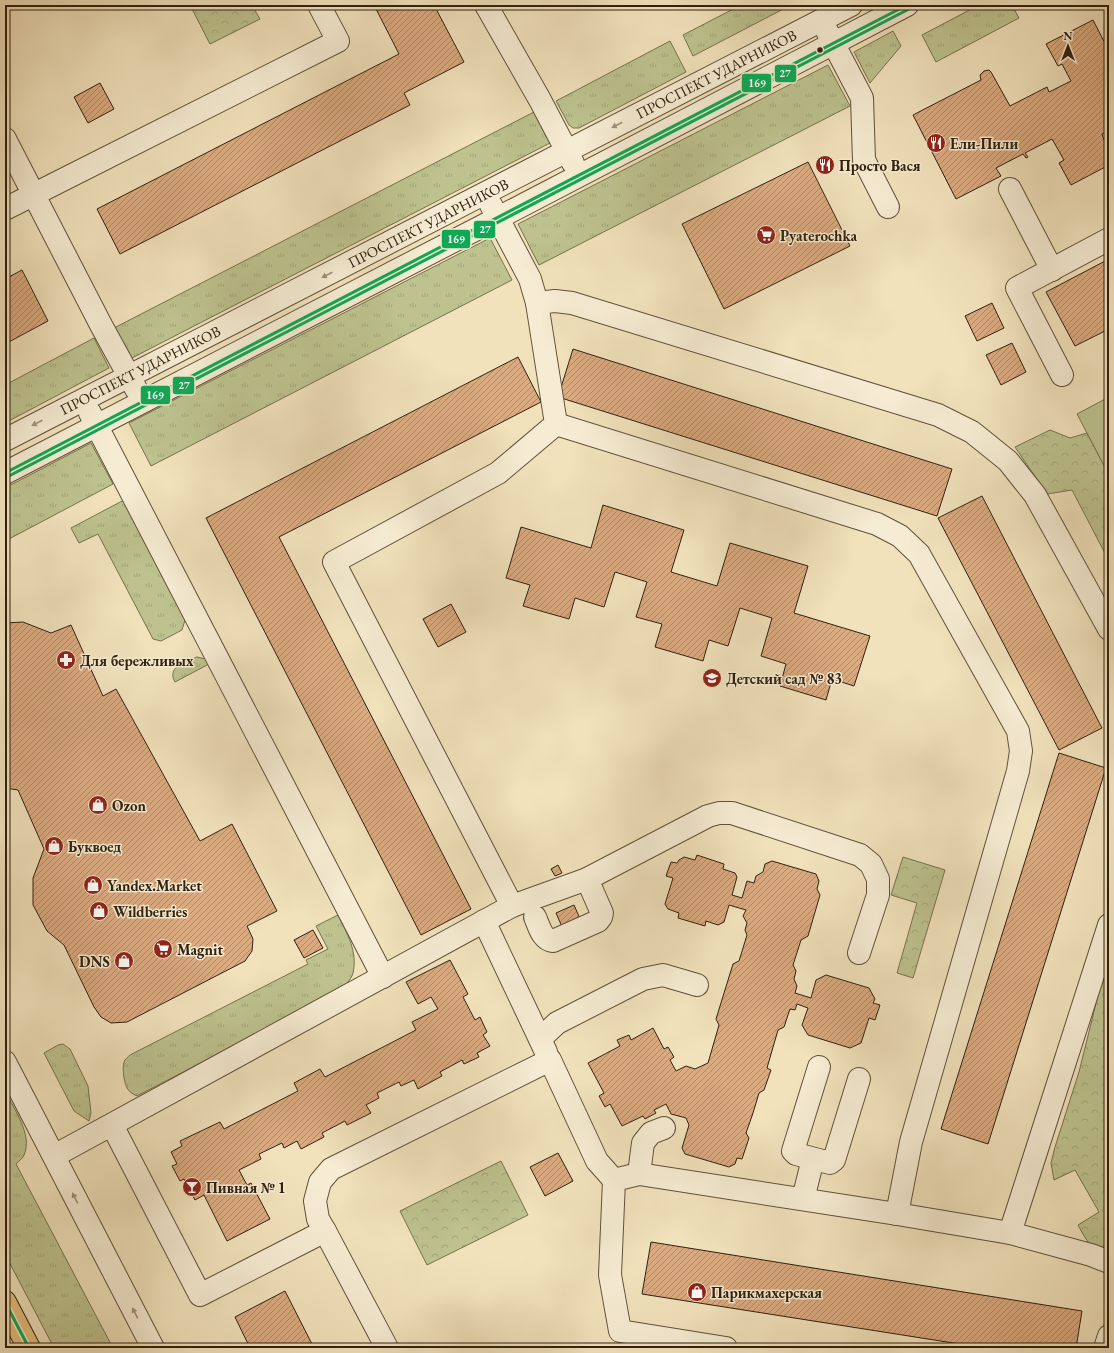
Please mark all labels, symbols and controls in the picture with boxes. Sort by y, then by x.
street label: ПРОСПЕКТ УДАРНИКОВ [632,25,800,123]
north arrow [1048,26,1088,66]
text: N [1064,29,1073,43]
unlabelled marker [815,45,825,55]
line badge: 27 [774,64,797,83]
text: 27 [779,66,791,80]
line badge: 169 [741,73,772,93]
text: 169 [748,76,766,90]
one-way arrow [611,122,622,129]
restaurant icon: Ели-Пили [925,132,947,154]
place label: Ели-Пили [950,134,1018,153]
restaurant icon: Просто Вася [814,154,836,176]
place label: Просто Вася [839,156,921,175]
street label: ПРОСПЕКТ УДАРНИКОВ [344,174,512,272]
line badge: 27 [473,220,496,239]
text: 27 [479,222,491,236]
supermarket icon: Pyaterochka [755,224,777,246]
place label: Pyaterochka [780,226,858,245]
line badge: 169 [441,229,471,249]
text: 169 [447,232,465,246]
one-way arrow [321,271,333,278]
street label: ПРОСПЕКТ УДАРНИКОВ [56,321,224,419]
line badge: 27 [172,376,195,395]
text: 27 [178,378,190,392]
line badge: 169 [140,385,171,405]
text: 169 [146,388,164,402]
one-way arrow [31,420,43,427]
pharmacy icon: Для бережливых [55,649,77,671]
place label: Для бережливых [80,651,194,670]
school or university icon: Детский сад № 83 [701,667,723,689]
place label: Детский сад № 83 [726,669,842,688]
shop icon: Ozon [87,794,109,816]
place label: Ozon [112,796,147,815]
shop icon: Буквоед [43,835,65,857]
place label: Буквоед [68,837,121,856]
shop icon: Yandex.Market [82,874,104,896]
place label: Yandex.Market [107,876,202,895]
shop icon: Wildberries [88,900,110,922]
place label: Wildberries [113,902,188,921]
supermarket icon: Magnit [152,938,174,960]
place label: Magnit [177,940,223,959]
shop icon: DNS [113,950,135,972]
place label: DNS [79,952,110,971]
bar icon: Пивная № 1 [181,1176,203,1198]
place label: Пивная № 1 [206,1178,286,1197]
one-way arrow [72,1192,78,1204]
shop icon: Парикмахерская [686,1281,708,1303]
place label: Парикмахерская [711,1283,822,1302]
one-way arrow [132,1308,138,1319]

